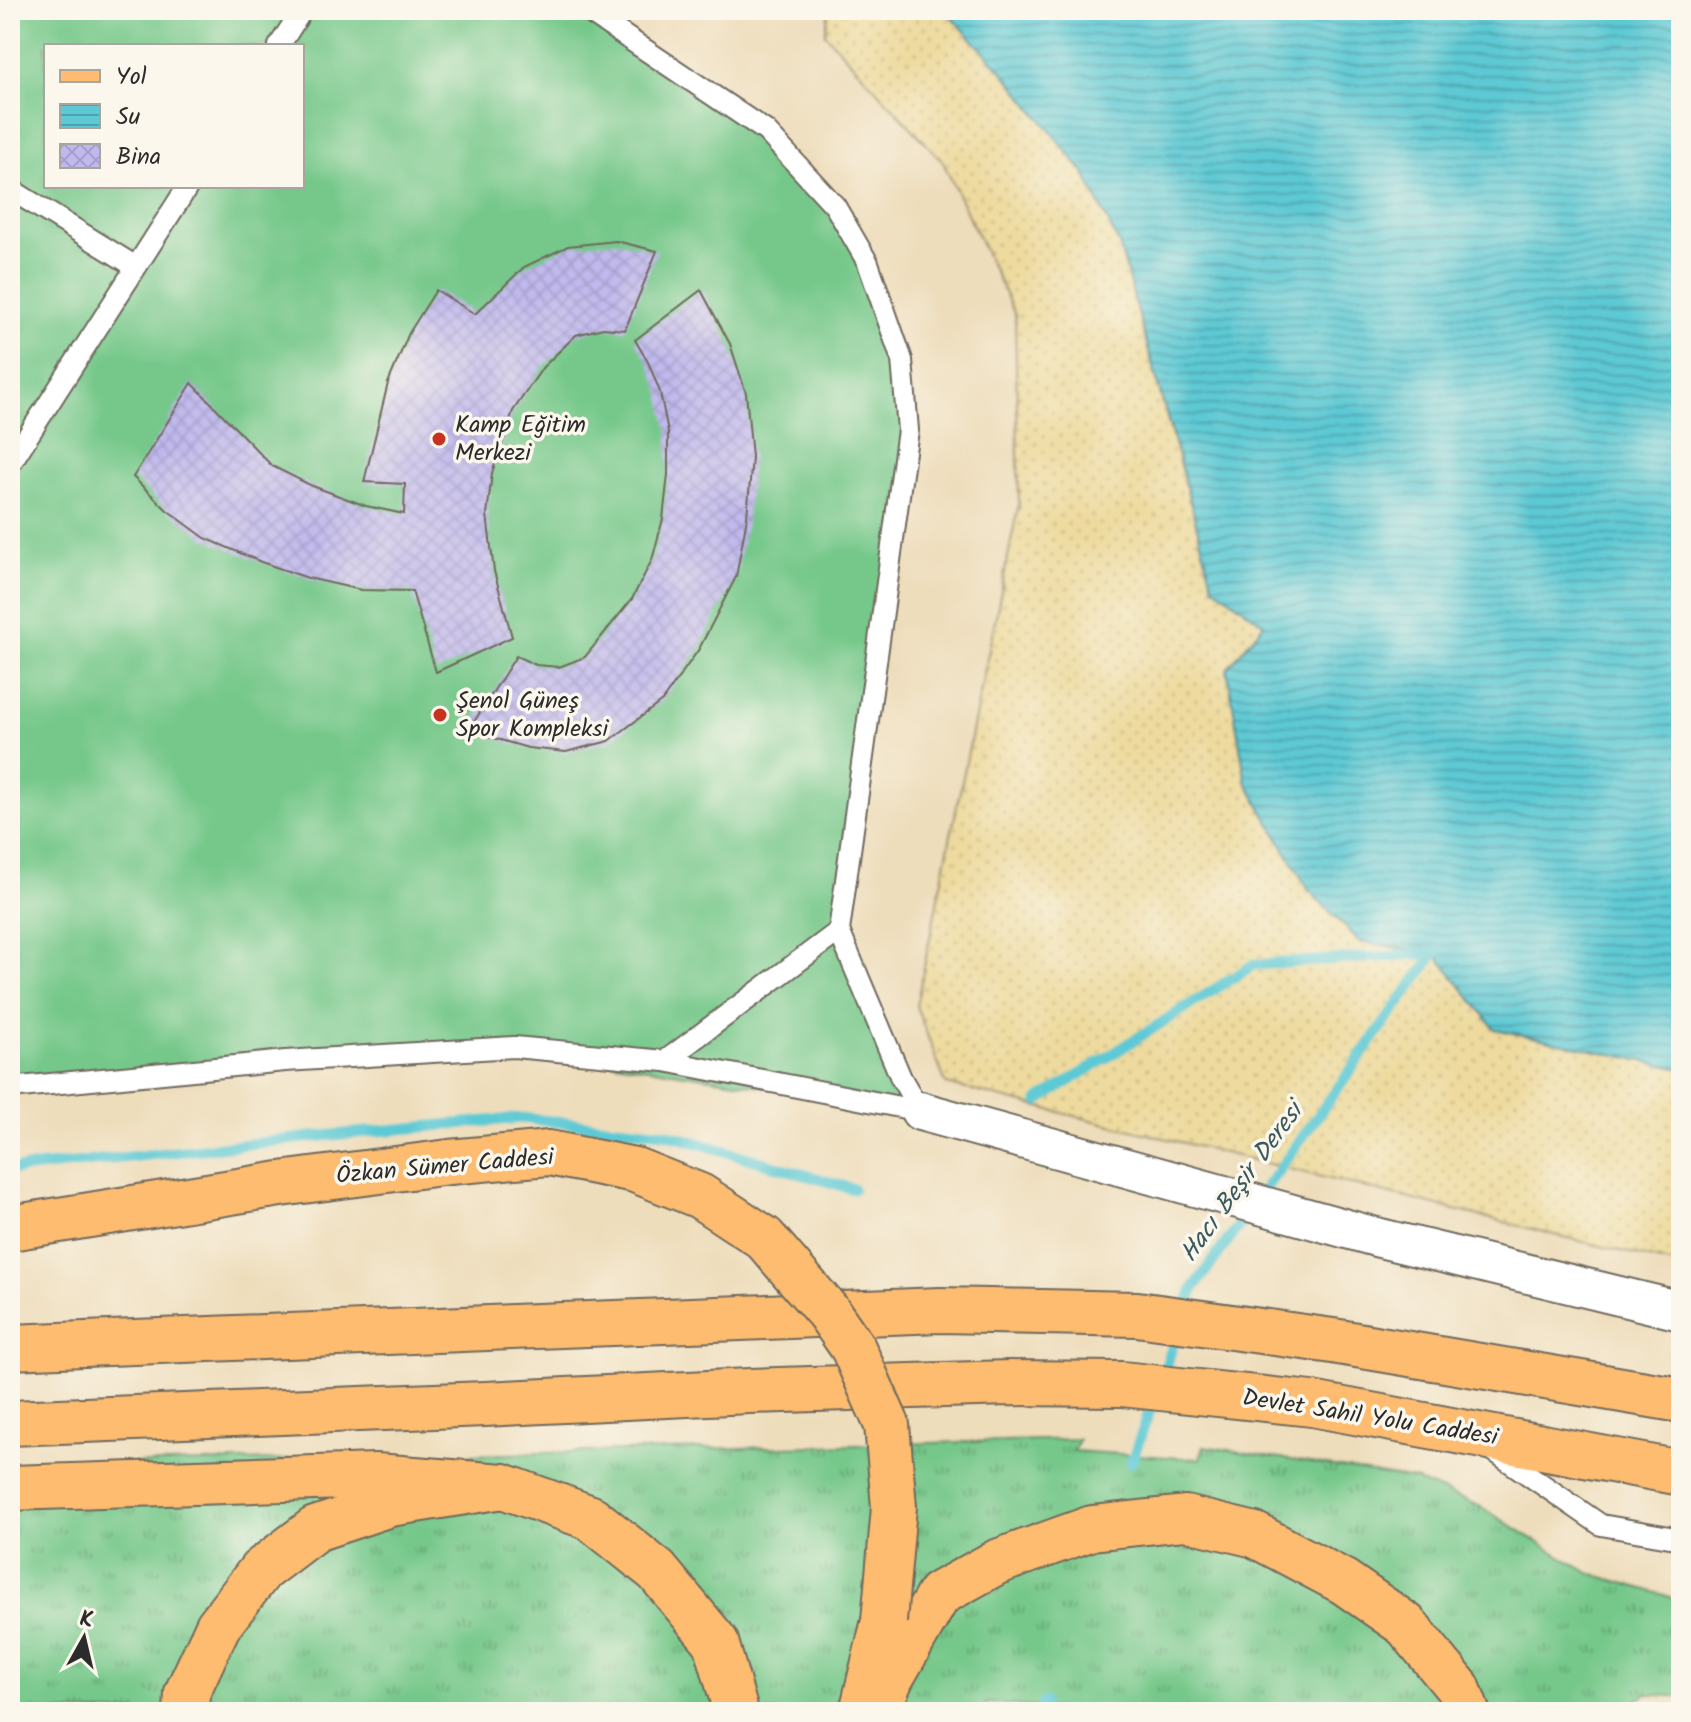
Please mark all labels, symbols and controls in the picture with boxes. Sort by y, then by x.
legend [44,44,304,188]
text: Yol [116,58,147,97]
text: Su [116,98,141,137]
text: Bina [116,138,161,177]
place label: Kamp Eğitim Merkezi [455,406,586,473]
marker: Kamp Eğitim Merkezi [430,430,448,448]
place label: Şenol Güneş Spor Kompleksi [456,682,609,749]
marker: Şenol Güneş Spor Kompleksi [431,706,449,724]
water label: Hacı Beşir Deresi [1169,1090,1318,1272]
street label: Özkan Sümer Caddesi [335,1138,557,1196]
street label: Devlet Sahil Yolu Caddesi [1239,1379,1502,1458]
north arrow [44,1598,124,1678]
text: K [77,1602,95,1639]

